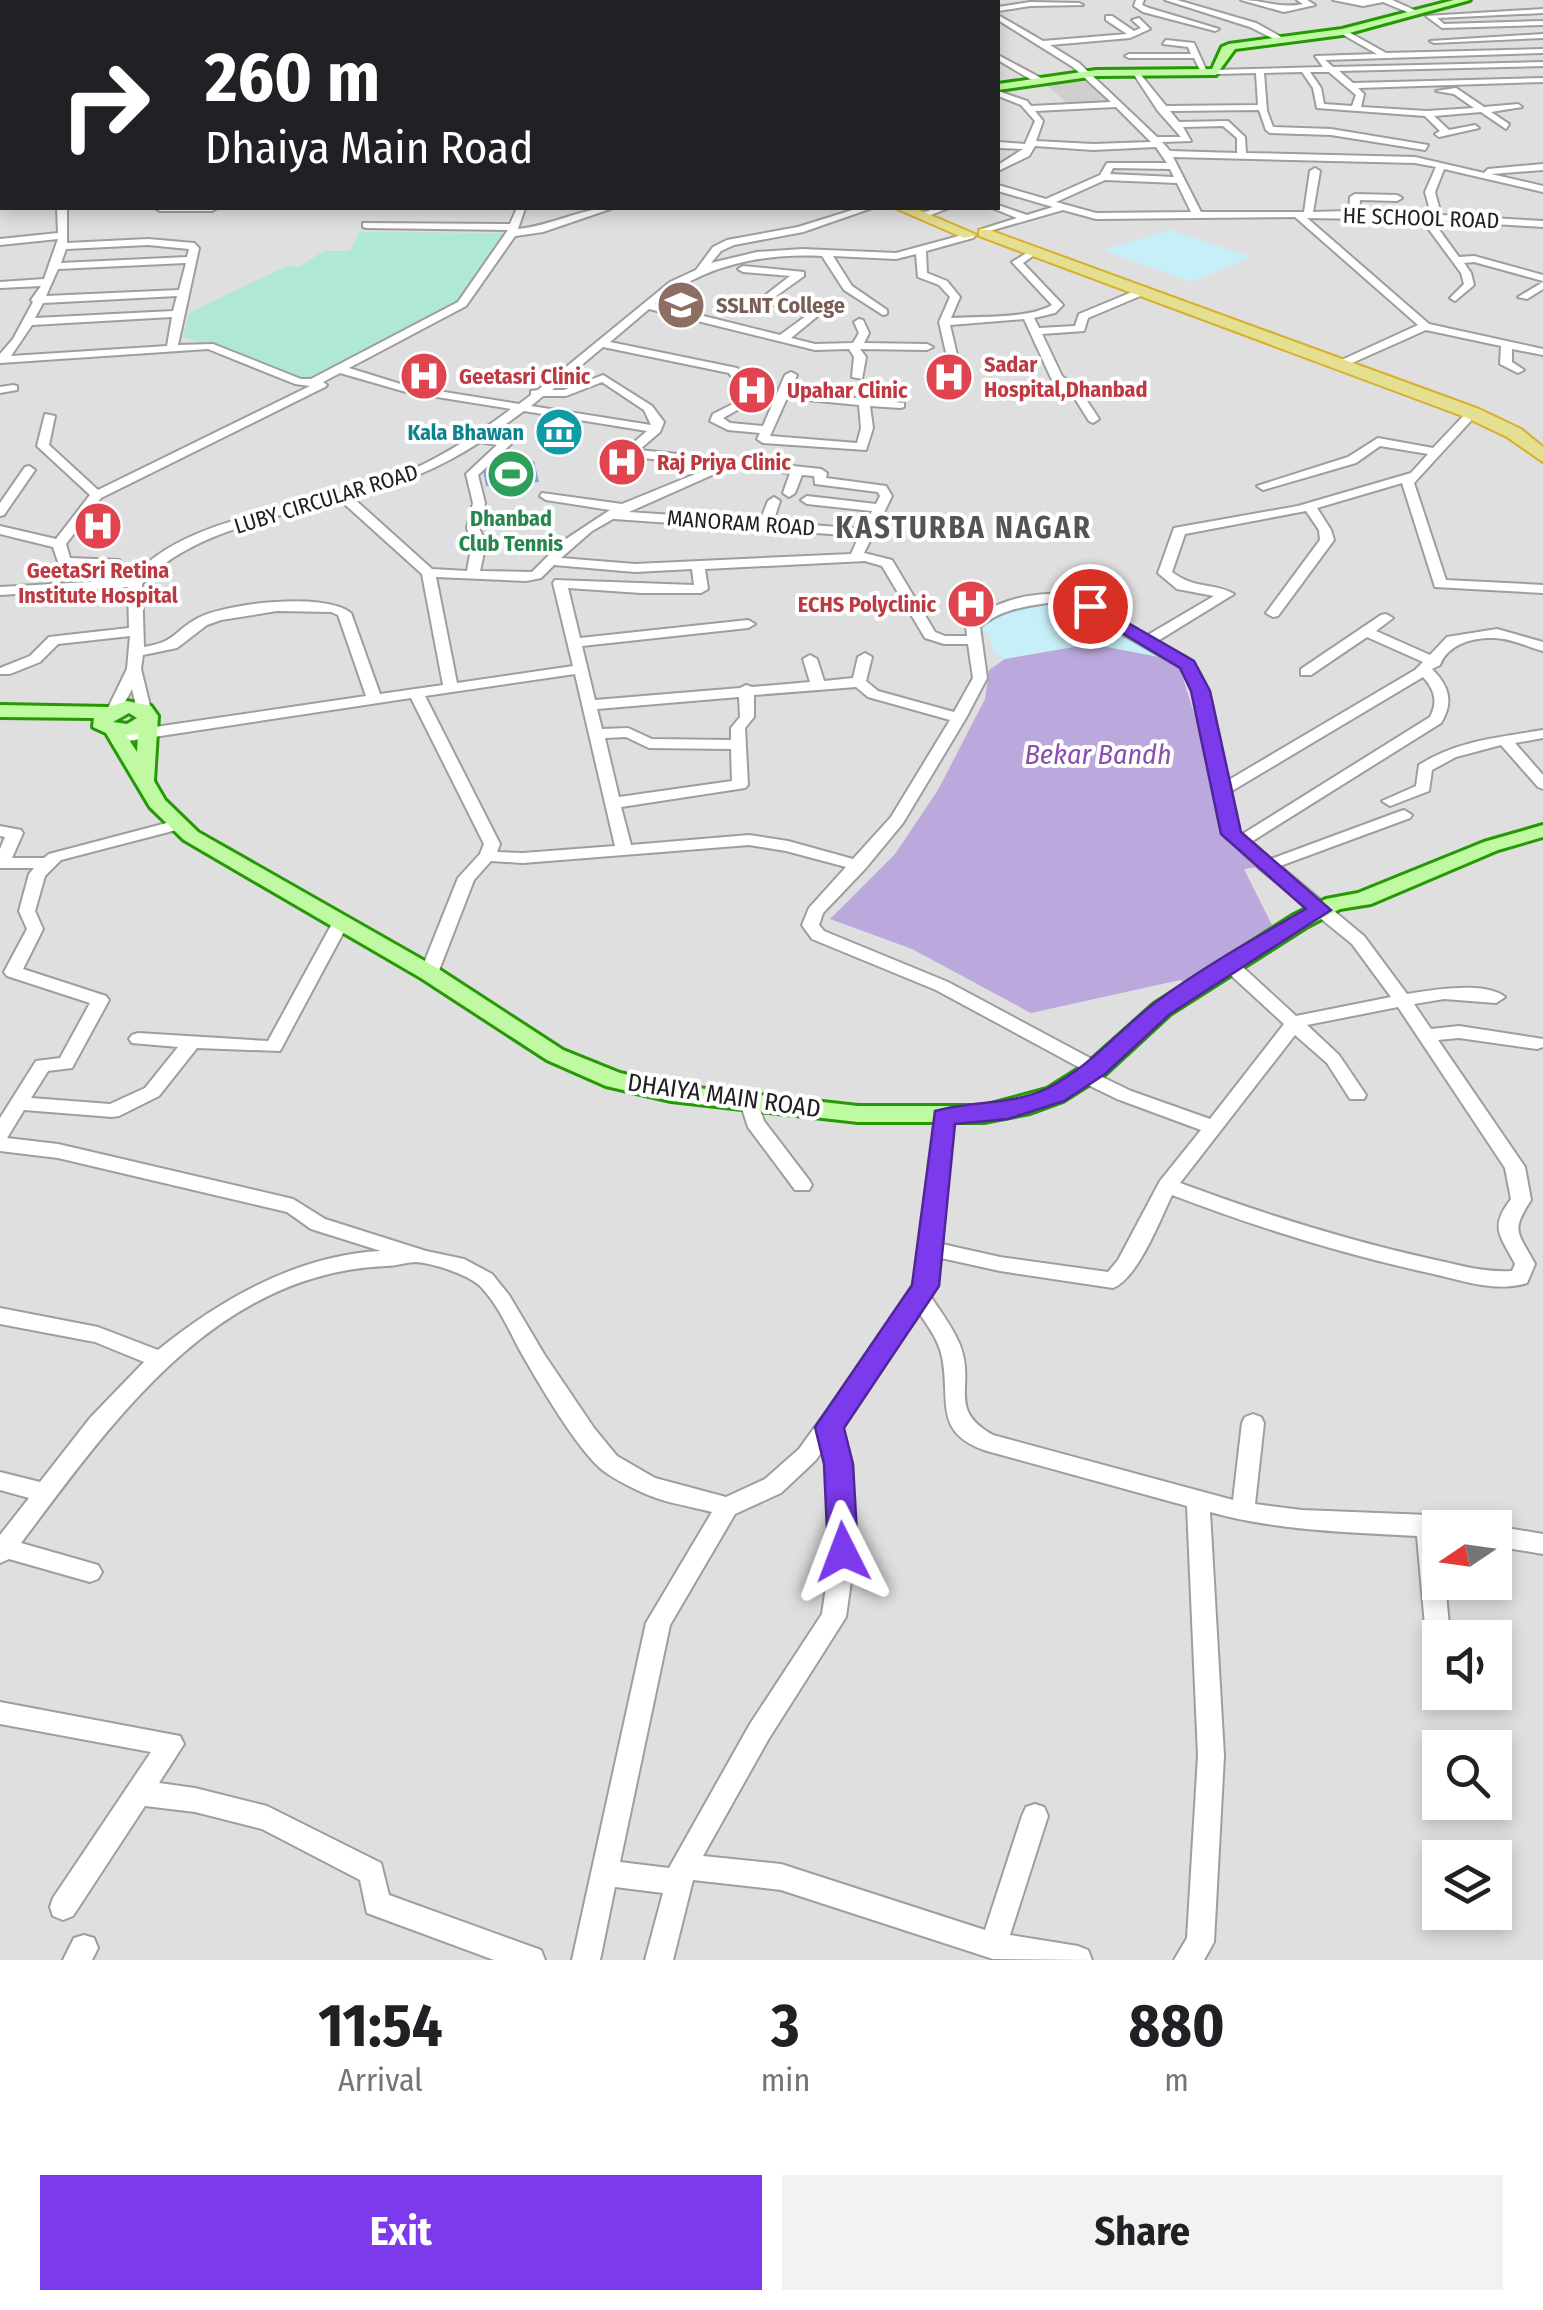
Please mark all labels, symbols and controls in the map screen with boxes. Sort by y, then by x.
text: 260 m [205,36,380,120]
icon: right [40,40,170,170]
text: Dhaiya Main Road [205,121,533,175]
street label: HE SCHOOL ROAD [1342,202,1500,234]
school or university icon: SSLNT College [655,279,707,331]
place label: SSLNT College [716,292,845,319]
hospital icon: Geetasri Clinic [398,350,450,402]
hospital icon: Sadar Hospital,Dhanbad [923,351,975,403]
place label: Sadar Hospital,Dhanbad [984,351,1147,403]
place label: Geetasri Clinic [459,363,591,390]
hospital icon: Upahar Clinic [726,364,778,416]
place label: Upahar Clinic [787,377,908,404]
museum icon: Kala Bhawan [533,406,585,458]
place label: Kala Bhawan [407,419,524,446]
hospital icon: Raj Priya Clinic [596,436,648,488]
sports icon: Dhanbad Club Tennis [485,448,537,500]
place label: Raj Priya Clinic [657,449,791,476]
street label: LUBY CIRCULAR ROAD [231,458,421,540]
hospital icon: GeetaSri Retina Institute Hospital [72,500,124,552]
street label: MANORAM ROAD [666,504,816,542]
place label: Dhanbad Club Tennis [459,505,564,557]
district label: KASTURBA NAGAR [836,510,1092,546]
place label: GeetaSri Retina Institute Hospital [18,557,179,609]
pin [1048,564,1133,649]
hospital icon: ECHS Polyclinic [945,578,997,630]
icon: arrive [1063,579,1118,634]
place label: ECHS Polyclinic [798,591,936,618]
water label: Bekar Bandh [1024,738,1172,771]
street label: DHAIYA MAIN ROAD [626,1068,822,1124]
position arrow [791,1500,895,1604]
north arrow [1422,1510,1512,1600]
map controls [1422,1510,1512,1930]
button: sound [1422,1620,1512,1710]
button: search [1422,1730,1512,1820]
button: layers [1422,1840,1512,1930]
text: 11:54 [318,1990,442,2062]
text: 3 [771,1990,800,2062]
text: 880 [1129,1990,1225,2062]
text: Arrival [338,2061,423,2099]
text: min [761,2061,810,2099]
text: m [1164,2061,1189,2099]
button: Exit [40,2175,762,2290]
button: Share [782,2175,1503,2290]

